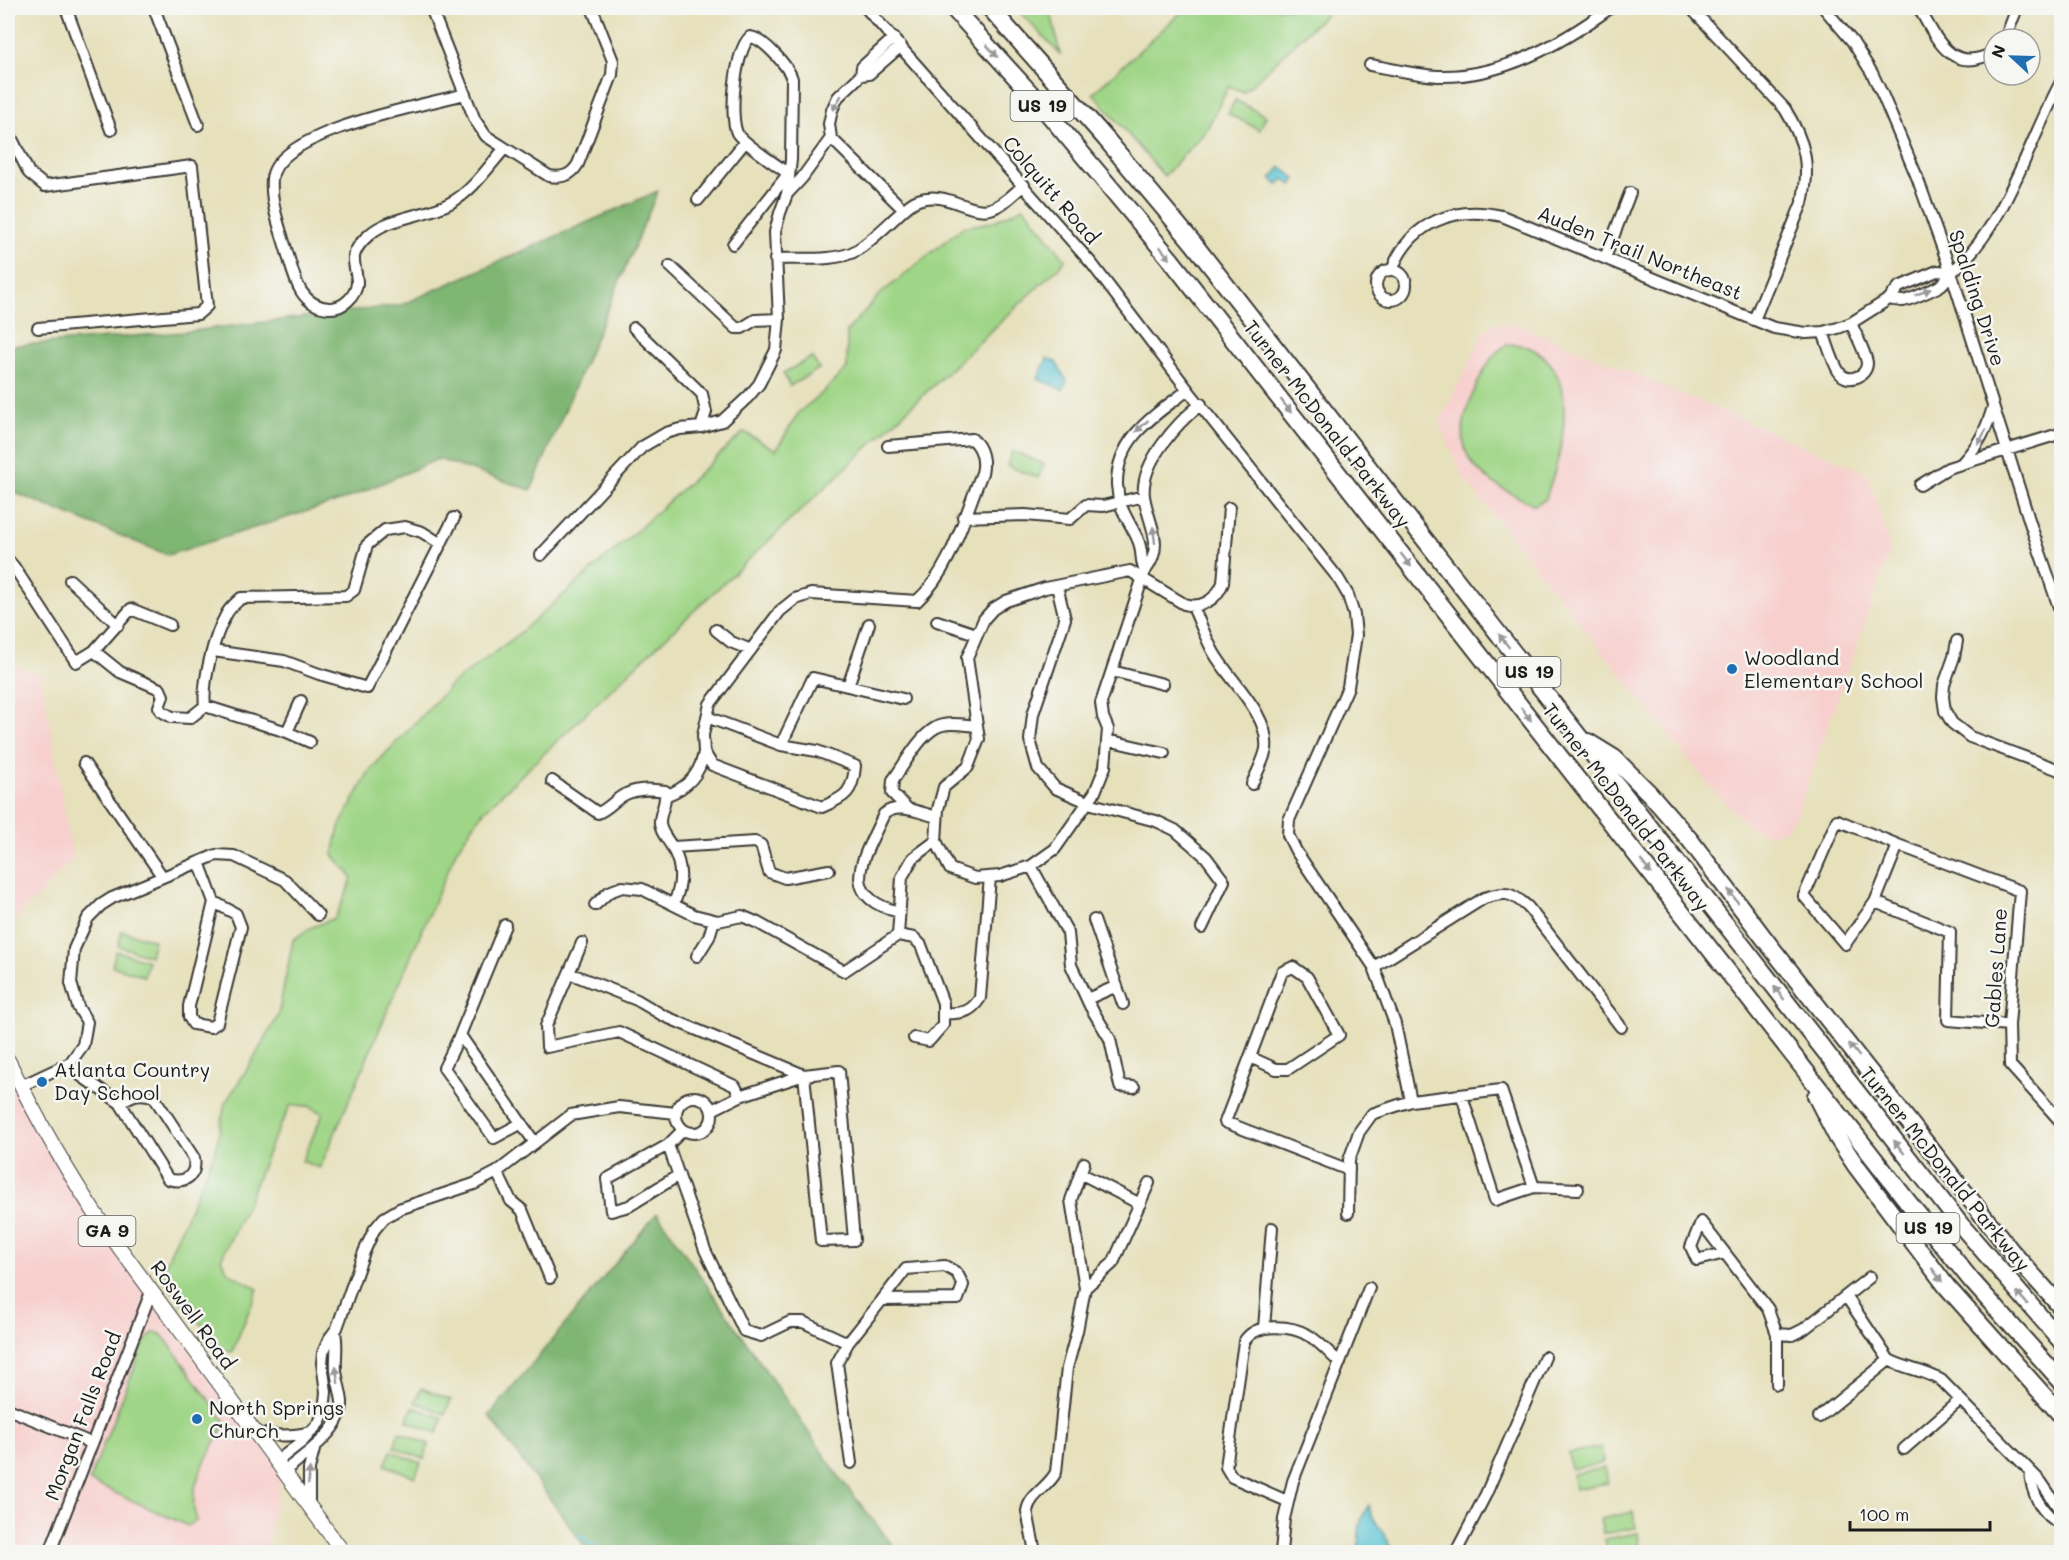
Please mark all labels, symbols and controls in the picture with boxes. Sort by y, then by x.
north arrow [1982,27,2042,87]
text: N [1986,42,2010,61]
one-way arrow [985,43,999,58]
road number: US 19 [1010,91,1074,121]
one-way arrow [831,94,842,111]
street label: Colquitt Road [998,130,1106,249]
street label: Auden Trail Northeast [1534,199,1747,305]
street label: Spalding Drive [1944,226,2012,369]
one-way arrow [1159,245,1172,261]
one-way arrow [1915,288,1932,297]
street label: Turner McDonald Parkway [1239,314,1417,533]
one-way arrow [1279,399,1291,414]
one-way arrow [1135,419,1150,433]
one-way arrow [1977,429,1987,446]
one-way arrow [1149,525,1158,544]
one-way arrow [1400,552,1413,568]
one-way arrow [1498,633,1511,649]
place label: Woodland Elementary School [1744,644,1923,693]
road number: US 19 [1498,657,1561,687]
marker: Woodland Elementary School [1725,662,1739,676]
street label: Turner McDonald Parkway [1538,697,1716,916]
one-way arrow [1520,706,1532,721]
one-way arrow [1640,860,1652,875]
one-way arrow [1727,889,1739,905]
street label: Gables Lane [1978,907,2012,1029]
one-way arrow [1773,985,1786,1001]
one-way arrow [1848,1042,1860,1057]
place label: Atlanta Country Day School [54,1056,210,1105]
street label: Turner McDonald Parkway [1855,1060,2037,1276]
marker: Atlanta Country Day School [35,1075,49,1089]
one-way arrow [1894,1139,1906,1154]
road number: US 19 [1896,1213,1960,1243]
road number: GA 9 [78,1216,136,1246]
street label: Roswell Road [146,1255,242,1374]
one-way arrow [1931,1267,1943,1282]
one-way arrow [2016,1290,2029,1306]
street label: Morgan Falls Road [38,1327,126,1504]
one-way arrow [333,1366,342,1385]
place label: North Springs Church [209,1394,344,1443]
marker: North Springs Church [190,1412,204,1426]
one-way arrow [305,1466,314,1485]
scale bar [1850,1494,1990,1532]
text: 100 m [1859,1502,1909,1526]

